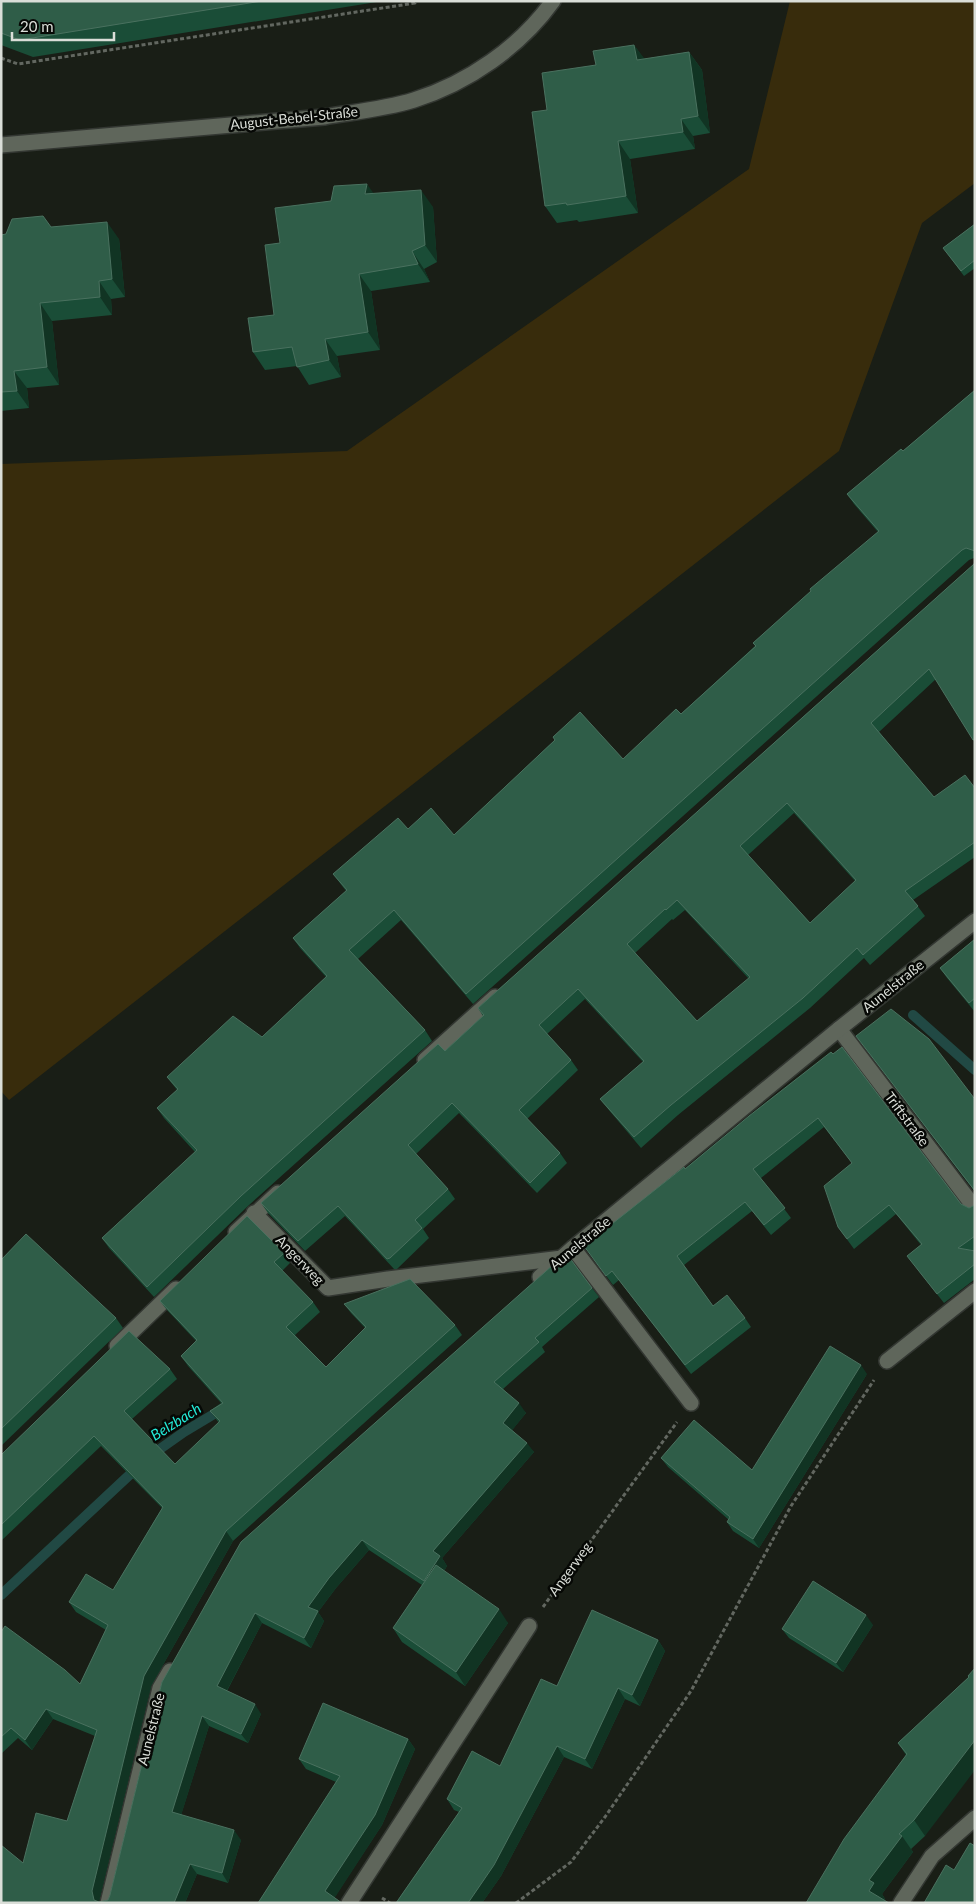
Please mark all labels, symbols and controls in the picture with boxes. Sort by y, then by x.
scale bar [12,10,115,42]
text: 20 m [20,17,54,35]
street label: August-Bebel-Straße [229,102,359,133]
street label: Aunelstraße [859,956,927,1016]
street label: Triftstraße [882,1088,933,1149]
street label: Aunelstraße [546,1212,614,1273]
street label: Angerweg [273,1231,328,1288]
water label: Belzbach [147,1399,204,1444]
street label: Angerweg [544,1538,595,1599]
street label: Aunelstraße [133,1691,168,1767]

